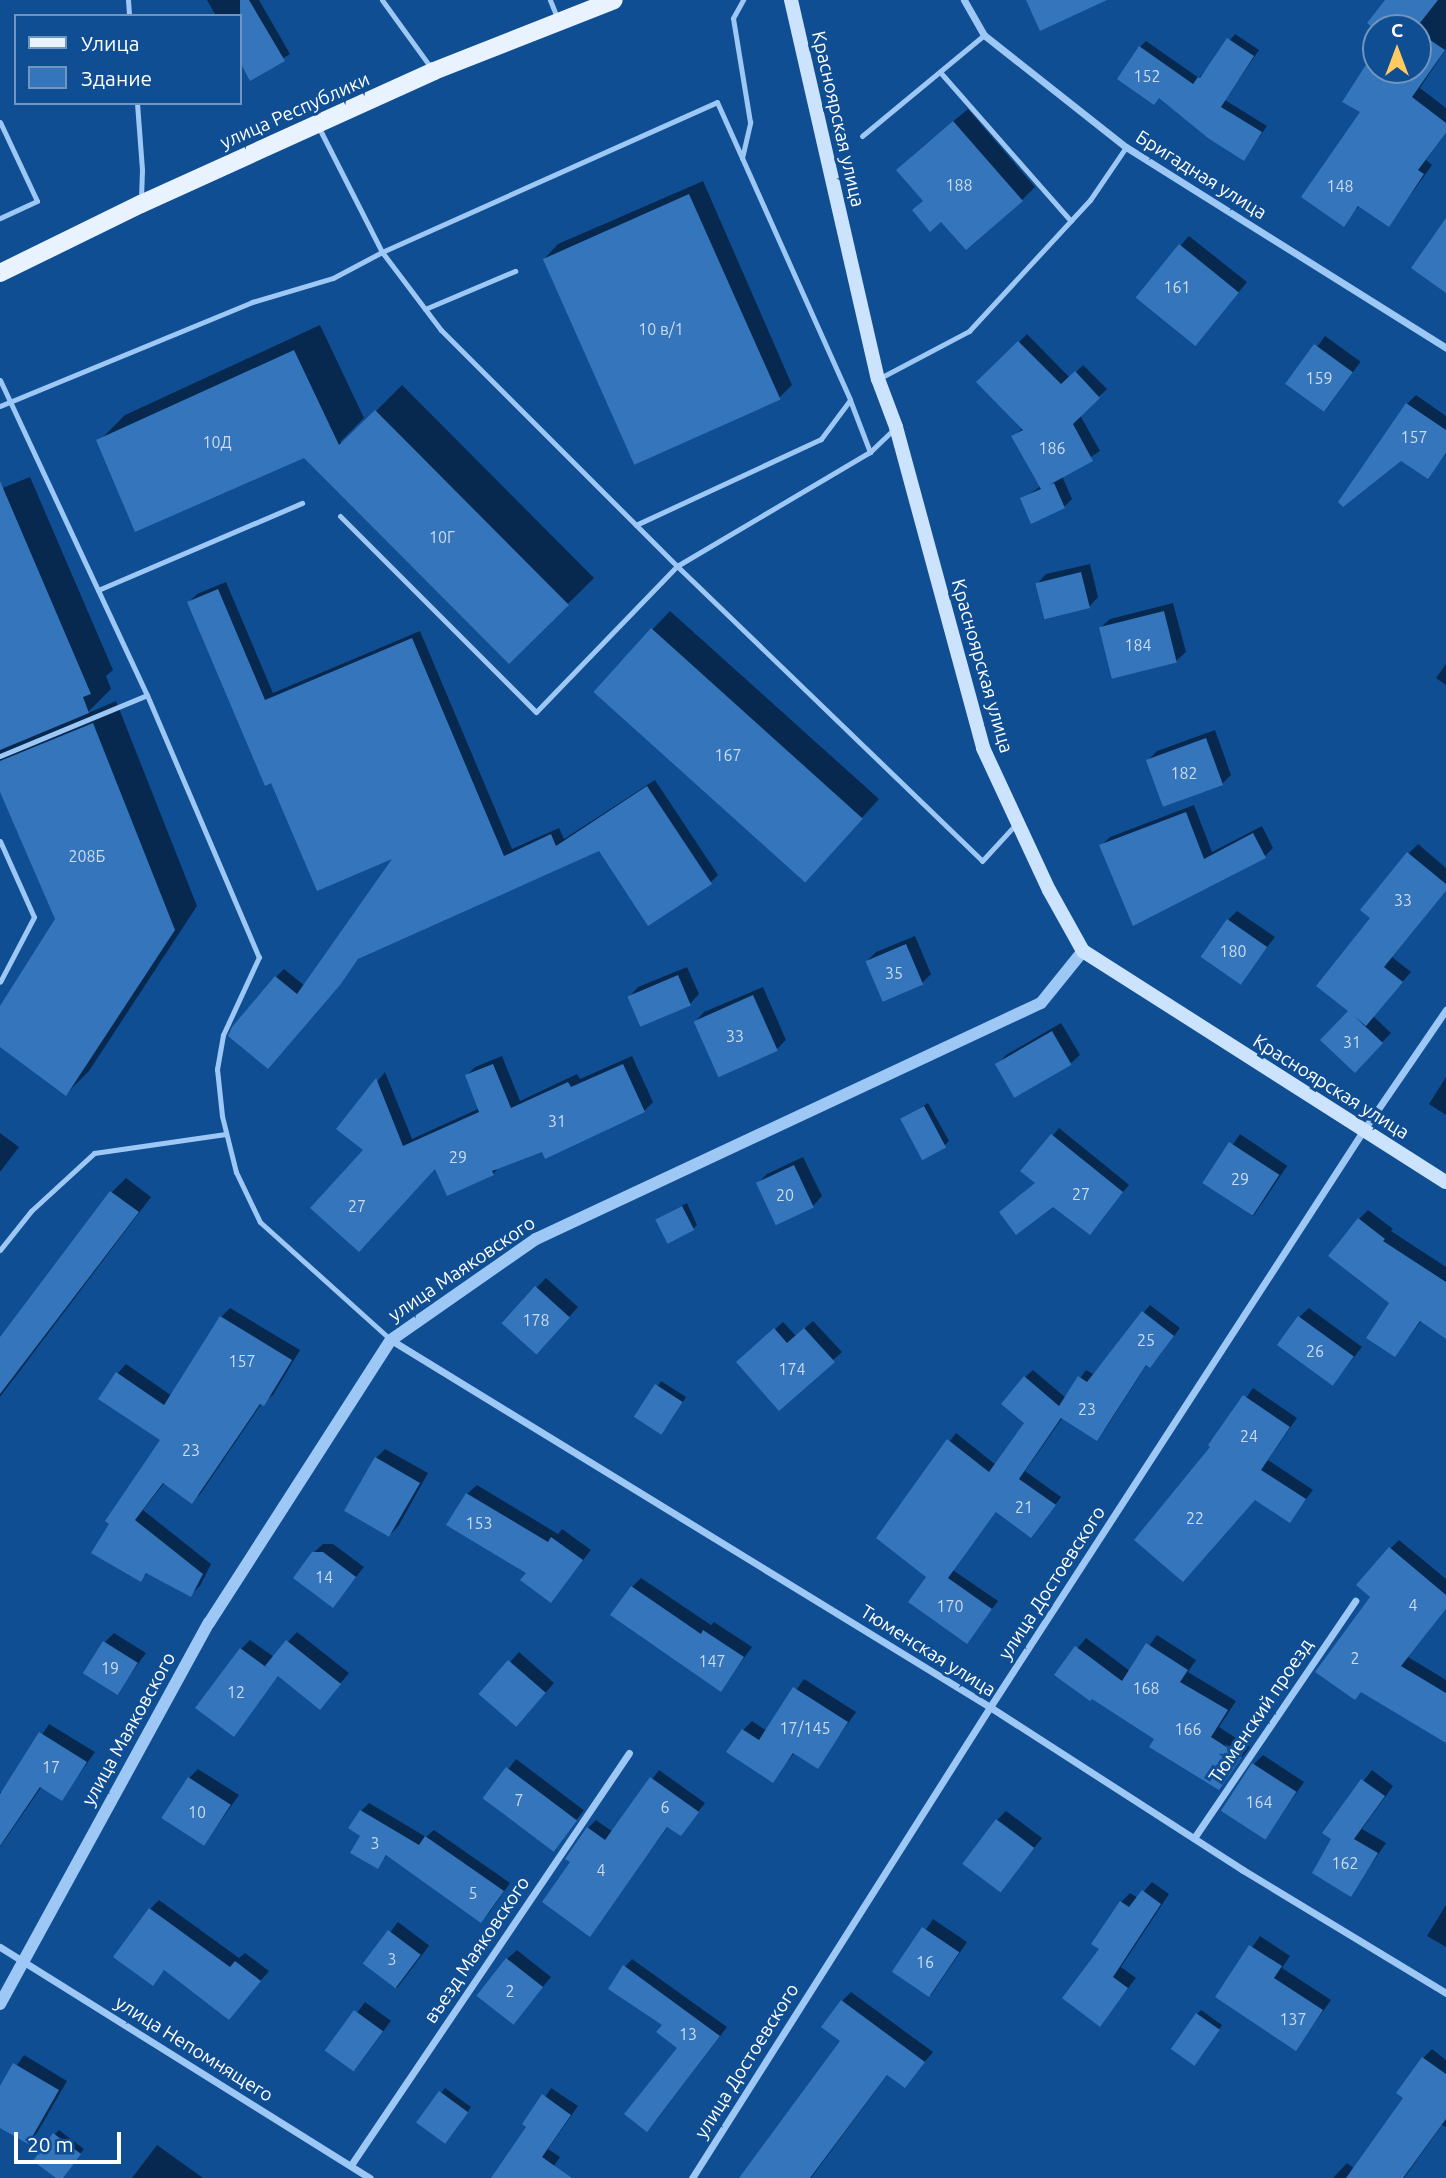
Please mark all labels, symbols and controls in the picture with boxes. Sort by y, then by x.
legend [14,14,242,105]
north arrow [1362,14,1432,84]
text: С [1391,19,1403,41]
street label: Красноярская улица [807,29,869,209]
text: Улица [81,31,139,55]
text: Здание [81,66,152,90]
house number: 152 [1133,66,1161,86]
street label: улица Республики [217,68,373,154]
street label: Бригадная улица [1131,126,1271,224]
house number: 188 [945,175,973,195]
house number: 148 [1326,176,1354,196]
house number: 161 [1163,277,1191,297]
house number: 10 в/1 [638,319,684,339]
house number: 159 [1305,368,1333,388]
house number: 157 [1400,427,1428,447]
house number: 10Д [202,432,232,452]
house number: 186 [1038,438,1066,458]
house number: 10Г [429,527,455,547]
street label: Красноярская улица [946,576,1018,756]
house number: 184 [1124,635,1152,655]
house number: 167 [714,745,742,765]
house number: 182 [1170,763,1198,783]
house number: 208Б [69,846,105,866]
house number: 33 [1394,890,1412,910]
house number: 180 [1219,941,1247,961]
house number: 35 [885,963,903,983]
house number: 33 [726,1026,744,1046]
street label: Красноярская улица [1249,1030,1413,1144]
house number: 31 [1343,1032,1361,1052]
house number: 31 [548,1111,566,1131]
house number: 29 [449,1147,467,1167]
house number: 29 [1231,1169,1249,1189]
house number: 27 [1072,1184,1090,1204]
house number: 20 [776,1185,794,1205]
house number: 27 [348,1196,366,1216]
street label: улица Маяковского [384,1211,540,1327]
house number: 178 [522,1310,550,1330]
house number: 25 [1137,1330,1155,1350]
house number: 26 [1306,1341,1324,1361]
house number: 157 [228,1351,256,1371]
house number: 174 [778,1359,806,1379]
house number: 23 [1078,1399,1096,1419]
house number: 24 [1240,1426,1258,1446]
house number: 23 [182,1440,200,1460]
house number: 21 [1015,1497,1033,1517]
street label: улица Достоевского [994,1502,1110,1664]
house number: 22 [1186,1508,1204,1528]
house number: 153 [465,1513,493,1533]
house number: 14 [315,1567,333,1587]
house number: 4 [1408,1595,1418,1615]
house number: 170 [936,1596,964,1616]
street label: Тюменская улица [856,1600,1000,1702]
street label: Тюменский проезд [1204,1634,1318,1788]
street label: улица Маяковского [77,1648,181,1810]
house number: 2 [1350,1648,1360,1668]
house number: 147 [698,1651,726,1671]
house number: 19 [101,1658,119,1678]
house number: 168 [1132,1678,1160,1698]
house number: 12 [227,1682,245,1702]
house number: 17/145 [779,1718,831,1738]
house number: 166 [1174,1719,1202,1739]
house number: 17 [42,1757,60,1777]
house number: 7 [514,1790,524,1810]
house number: 164 [1245,1792,1273,1812]
house number: 6 [660,1797,670,1817]
house number: 10 [188,1802,206,1822]
house number: 3 [370,1833,380,1853]
house number: 162 [1331,1853,1359,1873]
house number: 4 [596,1860,606,1880]
street label: въезд Маяковского [419,1872,535,2028]
house number: 5 [468,1883,478,1903]
house number: 3 [387,1949,397,1969]
house number: 16 [916,1952,934,1972]
street label: улица Достоевского [690,1979,804,2143]
house number: 2 [505,1981,515,2001]
street label: улица Непомнящего [111,1991,277,2107]
house number: 137 [1279,2009,1307,2029]
house number: 13 [679,2024,697,2044]
scale bar [18,2118,124,2162]
text: 20 m [27,2132,74,2156]

